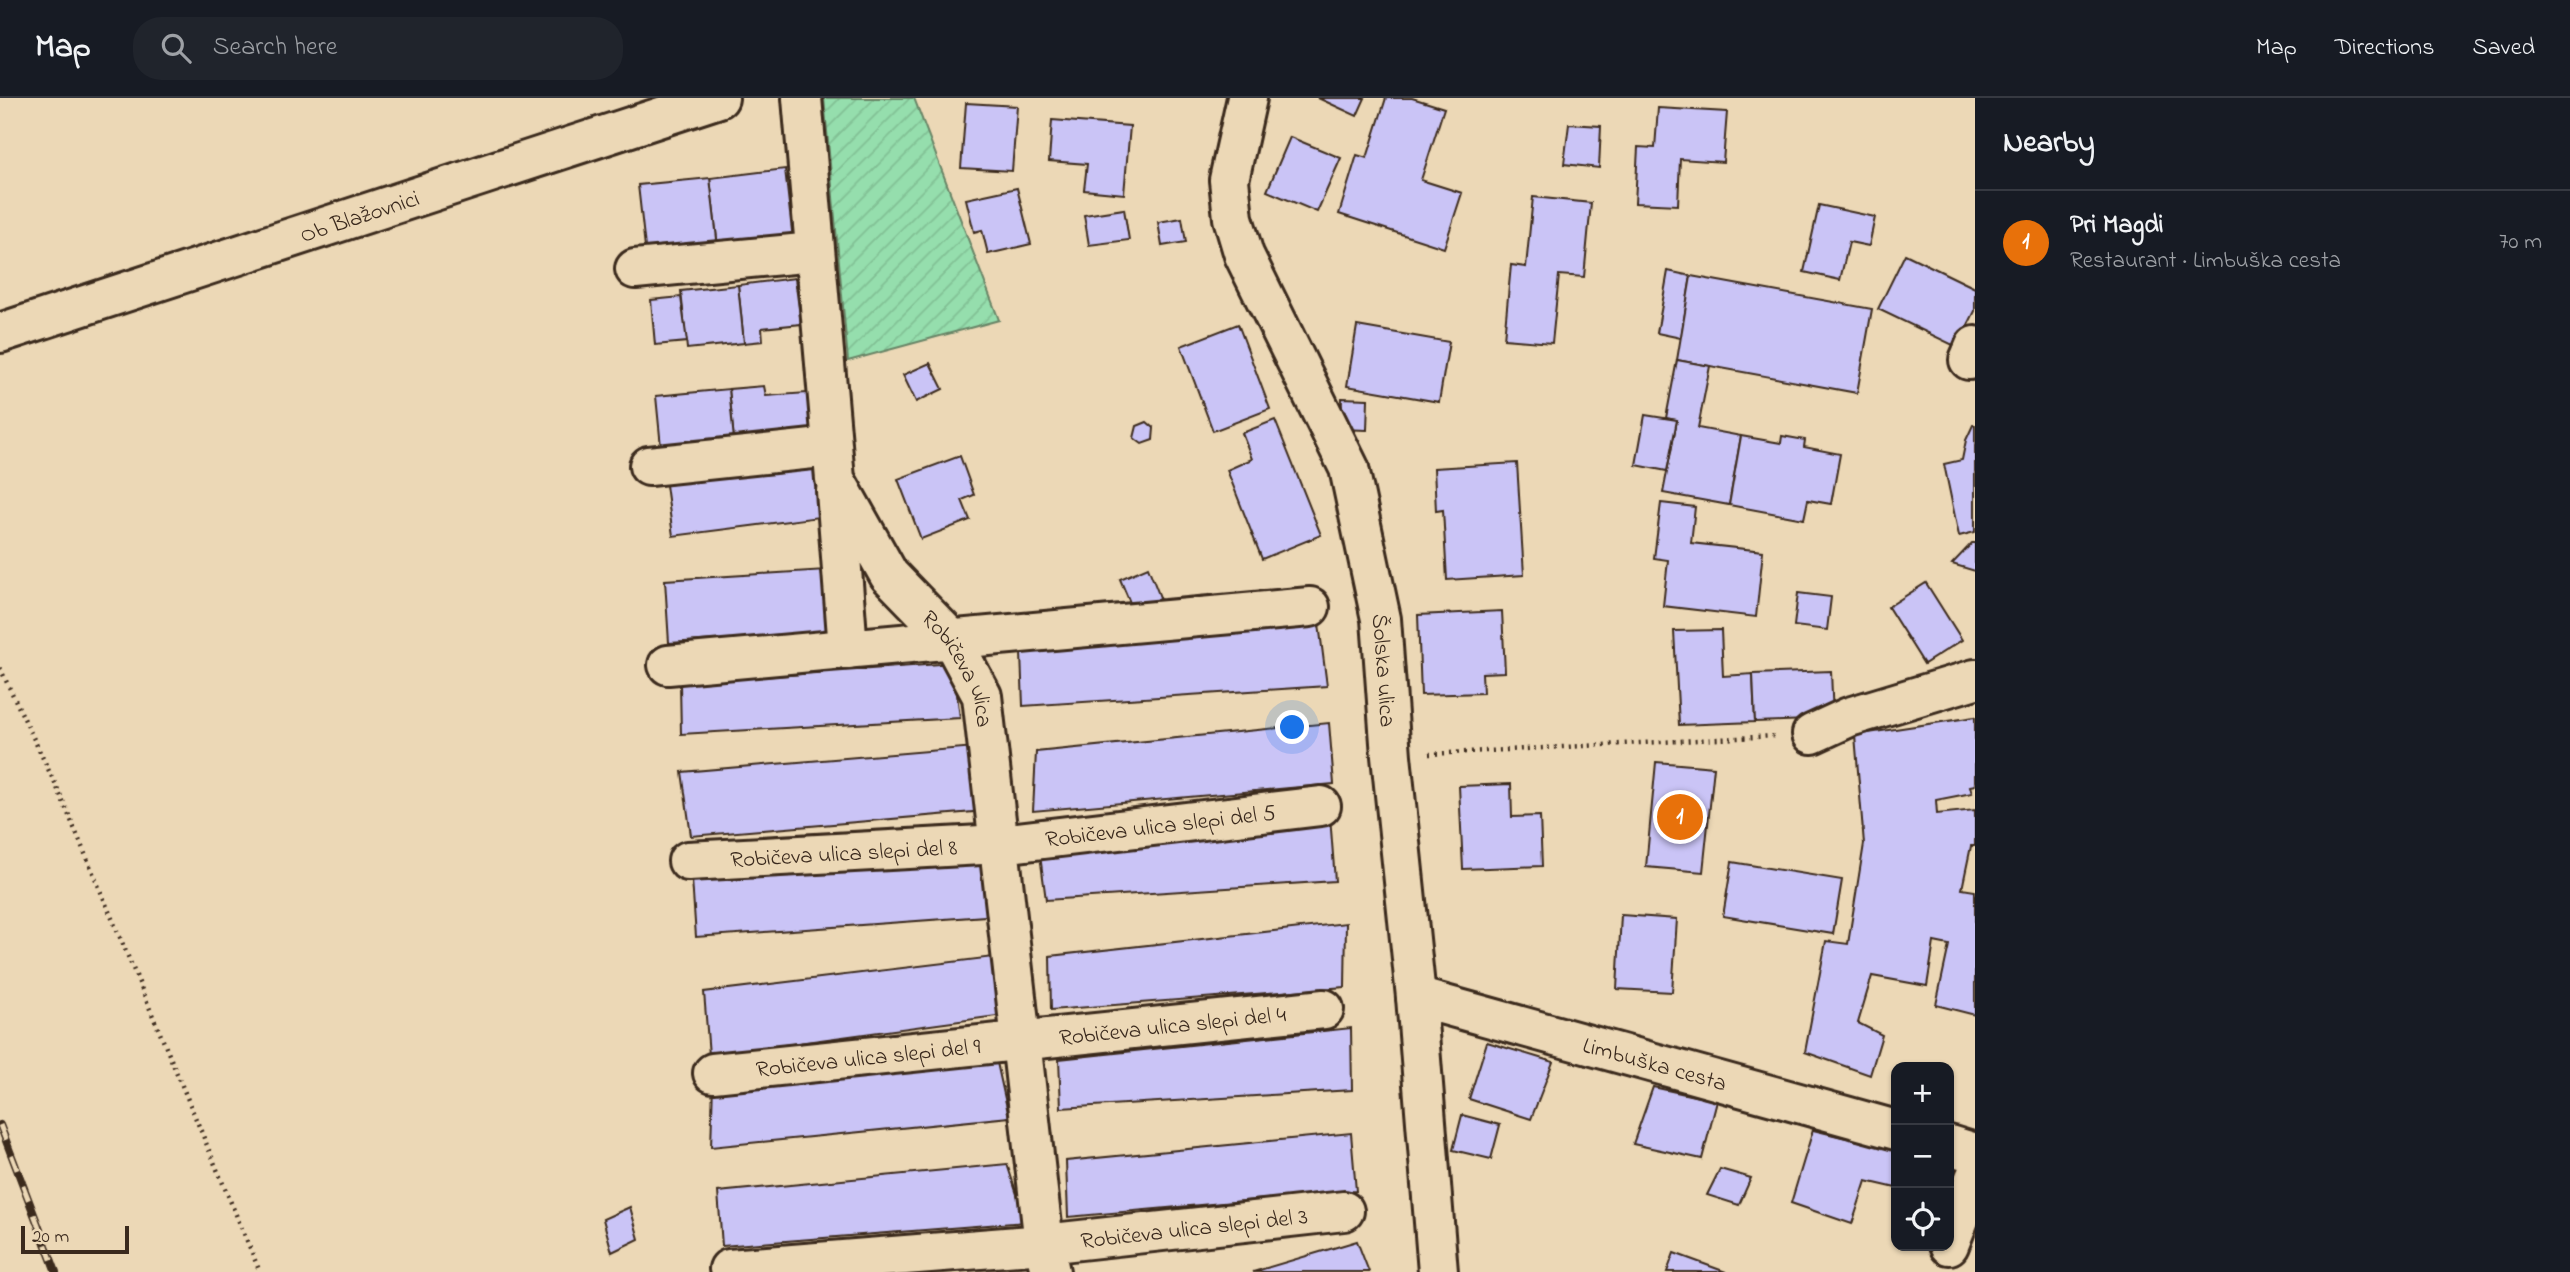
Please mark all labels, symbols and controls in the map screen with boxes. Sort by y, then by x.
search box [133,17,623,80]
text: Map [35,24,91,72]
icon: search [157,29,195,67]
text: Search here [213,29,337,67]
text: Map [2256,31,2297,66]
text: Directions [2335,31,2434,66]
text: Saved [2472,31,2535,66]
text: Nearby [2003,122,2095,166]
street label: Ob Blažovnici [296,183,424,253]
text: Pri Magdi [2070,207,2164,245]
text: 1 [2022,226,2030,259]
text: 70 m [2499,226,2542,259]
text: Restaurant · Limbuška cesta [2070,245,2341,278]
street label: Robičeva ulica [913,604,999,729]
street label: Šolska ulica [1362,613,1403,728]
your location [1275,710,1309,744]
pin: 1 [1657,791,1703,843]
street label: Robičeva ulica slepi del 5 [1044,797,1278,858]
street label: Robičeva ulica slepi del 8 [730,832,958,878]
street label: Robičeva ulica slepi del 4 [1058,999,1288,1056]
street label: Limbuška cesta [1579,1030,1730,1101]
street label: Robičeva ulica slepi del 9 [755,1031,982,1087]
map controls [1891,1062,1954,1251]
button: + [1891,1062,1954,1125]
button: − [1891,1125,1954,1188]
button: locate [1891,1188,1954,1251]
street label: Robičeva ulica slepi del 3 [1079,1201,1310,1259]
scale bar [21,1223,130,1255]
text: 20 m [32,1224,69,1251]

